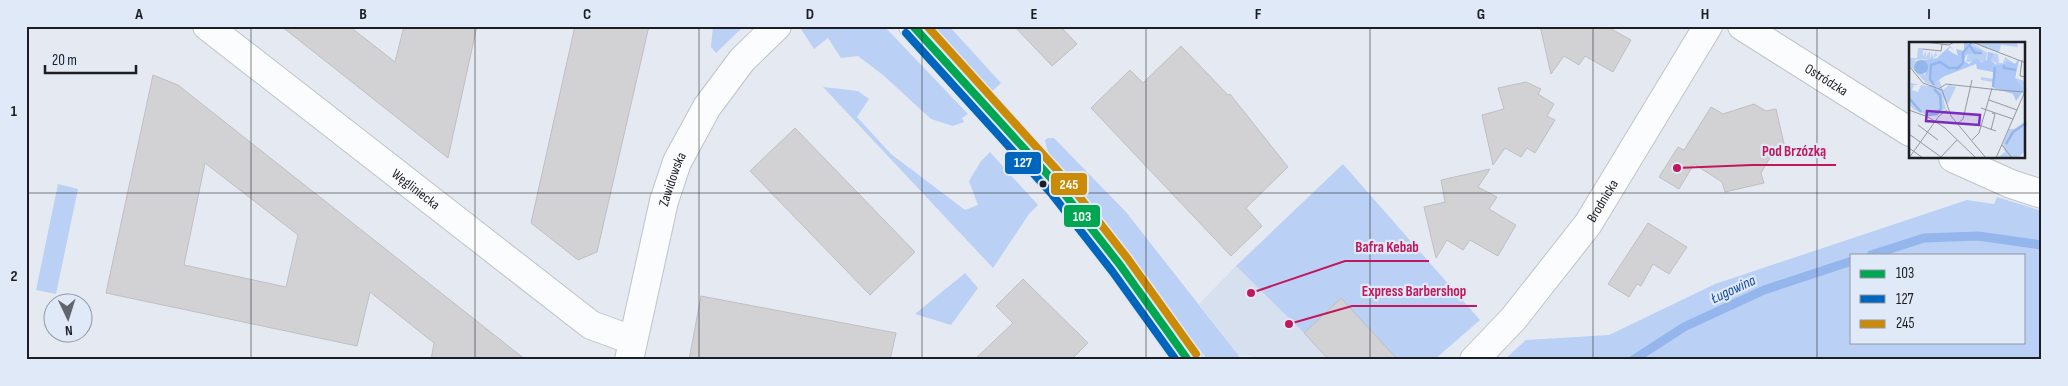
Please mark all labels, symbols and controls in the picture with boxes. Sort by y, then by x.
text: A [134,5,143,24]
text: B [359,5,367,24]
text: C [583,5,591,24]
text: D [806,5,814,24]
text: E [1031,5,1038,24]
text: F [1255,5,1262,24]
text: G [1477,5,1485,24]
text: H [1701,5,1709,24]
text: I [1927,5,1931,24]
scale bar [45,42,136,74]
inset map [1909,42,2026,159]
text: 20 m [52,51,77,70]
street label: Ostródzka [1802,60,1851,100]
text: 1 [11,102,18,121]
callout: Pod Brzózką [1752,135,1836,165]
text: Pod Brzózką [1762,142,1826,161]
street label: Zawidowska [655,149,690,208]
line badge: 127 [1004,151,1042,175]
text: 127 [1014,154,1033,171]
street label: Węgliniecka [388,165,443,213]
line badge: 245 [1050,172,1088,196]
text: 245 [1060,176,1078,193]
street label: Brodnicka [1583,176,1622,225]
unlabelled marker [1038,179,1048,189]
line badge: 103 [1063,204,1101,228]
text: 103 [1073,208,1091,225]
callout: Bafra Kebab [1345,231,1429,261]
text: Bafra Kebab [1355,238,1419,257]
legend [1850,254,2026,344]
text: 103 [1896,264,1914,283]
text: 2 [10,267,18,286]
water label: Ługowina [1708,271,1759,308]
callout: Express Barbershop [1352,276,1477,306]
text: Express Barbershop [1362,282,1466,301]
text: 127 [1896,290,1914,309]
north arrow [42,294,92,344]
text: 245 [1896,314,1914,333]
text: N [65,322,73,339]

